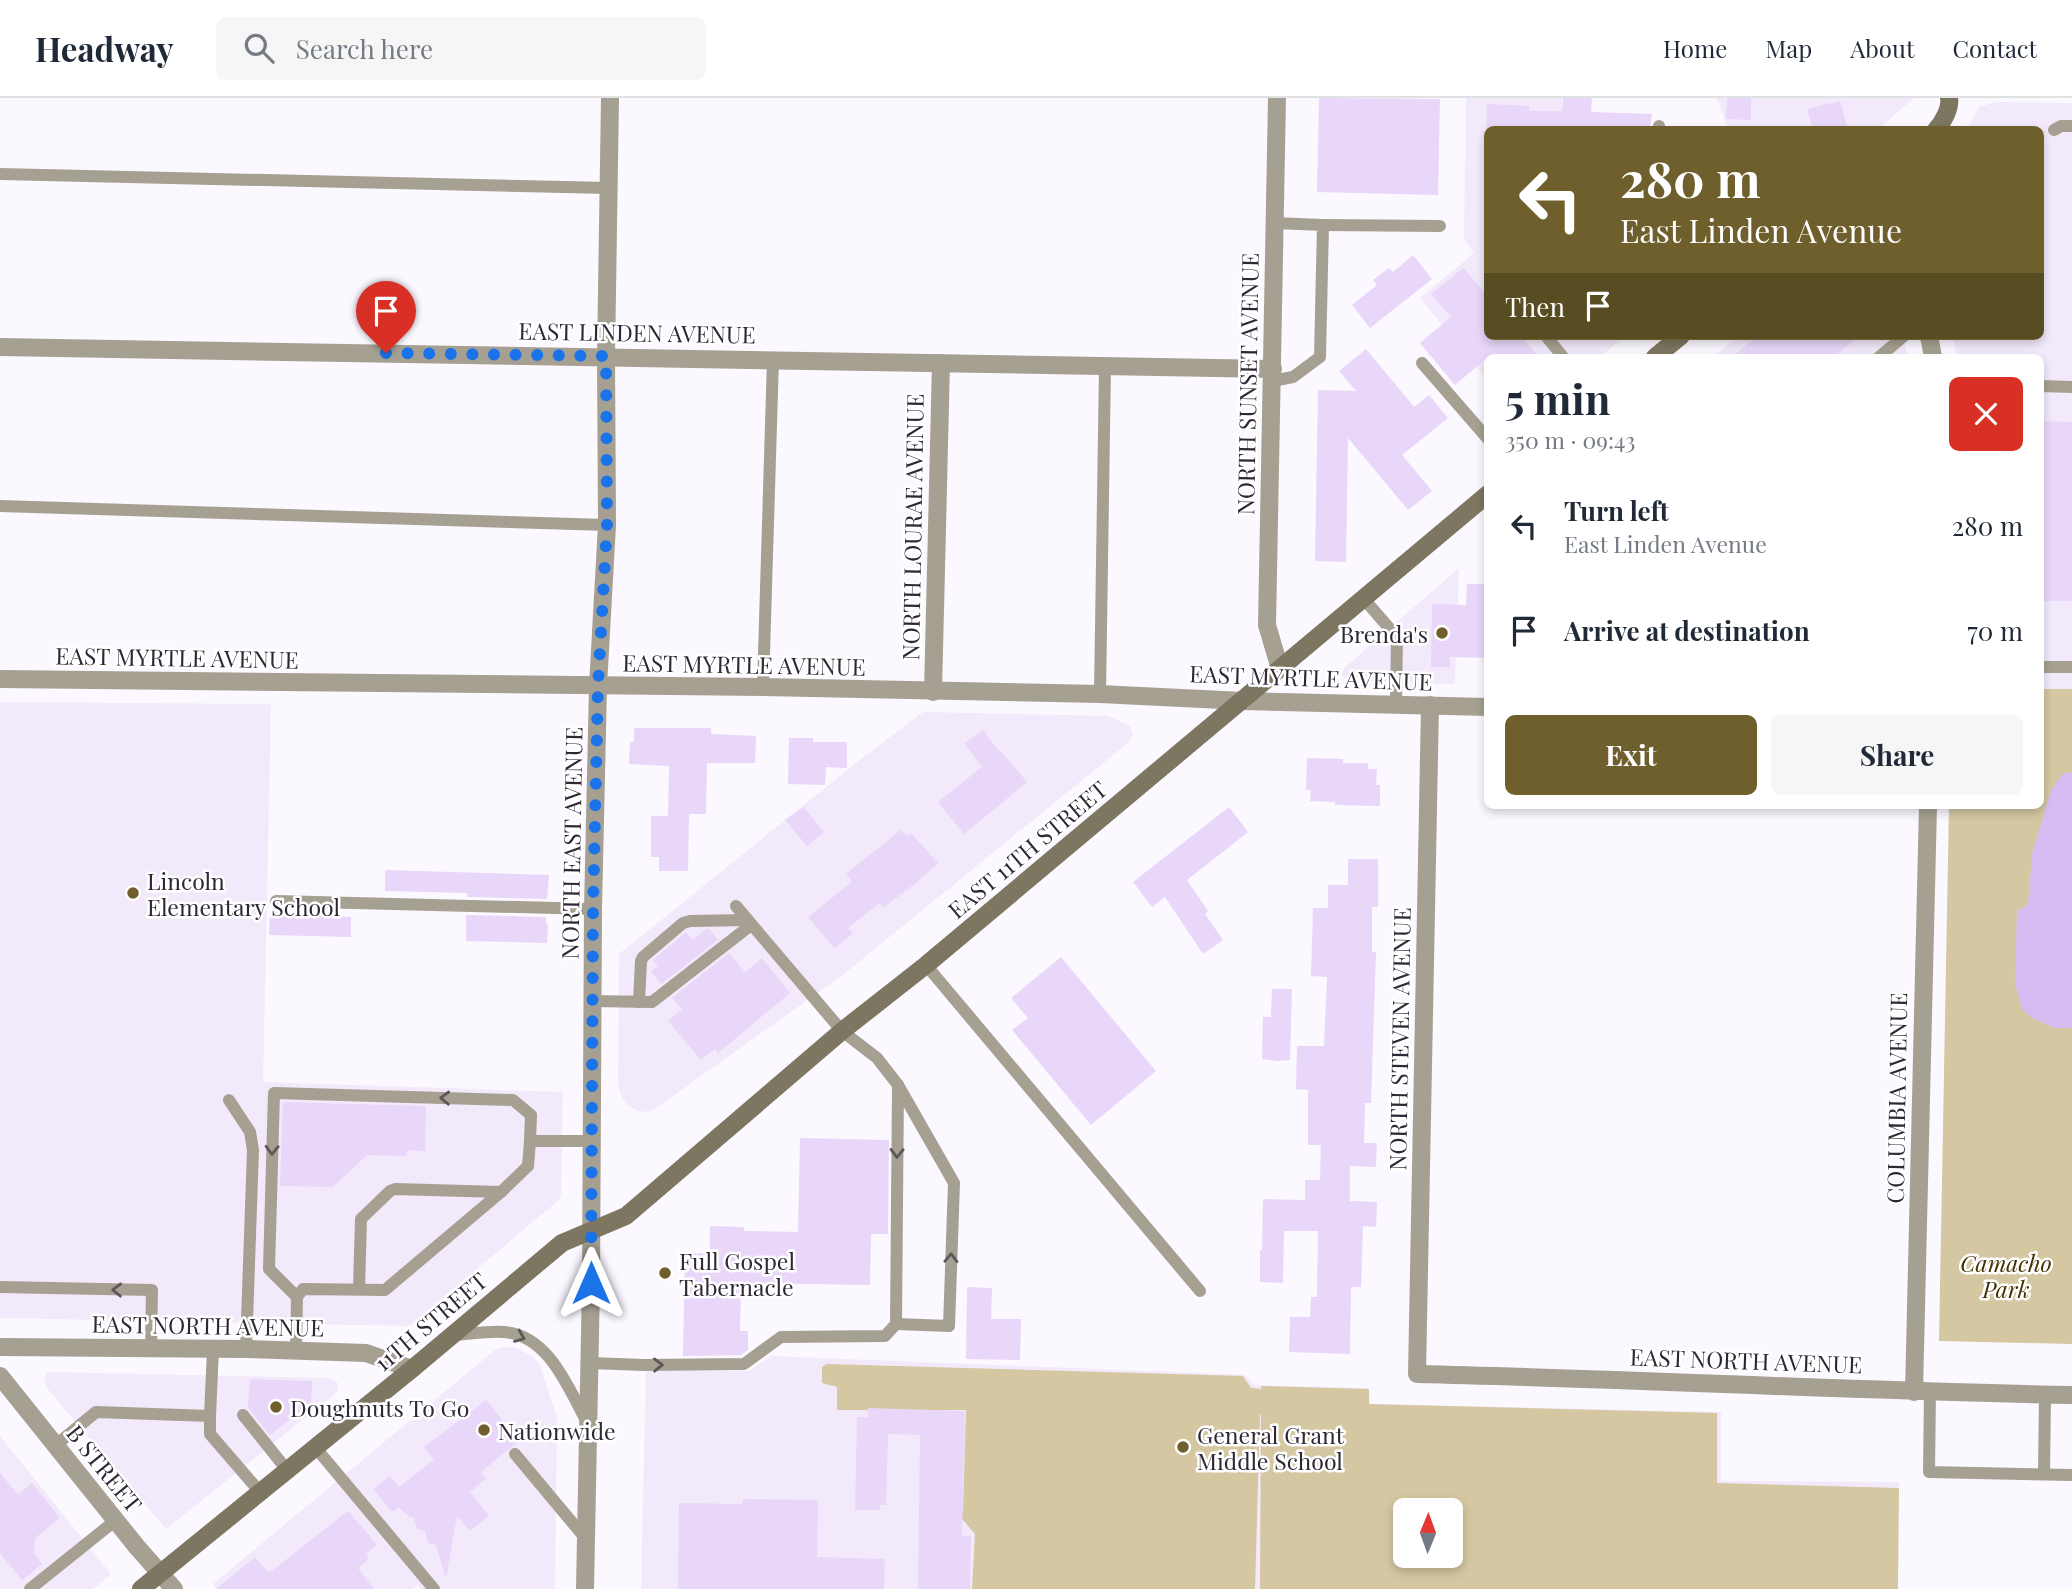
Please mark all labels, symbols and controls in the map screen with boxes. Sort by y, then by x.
search box [216,17,706,80]
text: Headway [35,26,174,70]
icon: search [240,29,278,67]
text: Search here [296,31,433,66]
text: Home [1663,32,1727,64]
text: Map [1765,32,1812,64]
text: About [1850,32,1914,64]
text: Contact [1952,32,2037,64]
text: 280 m [1620,145,1760,210]
icon: left [1505,154,1596,245]
text: East Linden Avenue [1620,208,1902,251]
street label: NORTH SUNSET AVENUE [1229,253,1265,515]
pin [356,281,416,353]
icon: arrive [1579,287,1617,325]
text: Then [1505,289,1565,324]
icon: arrive [367,292,405,330]
street label: EAST LINDEN AVENUE [518,314,756,350]
text: 5 min [1505,370,1610,426]
button: close [1949,377,2023,451]
street label: NORTH LOURAE AVENUE [894,393,930,661]
text: 350 m · 09:43 [1505,424,1635,455]
text: Turn left [1564,493,1669,528]
icon: left [1505,507,1543,545]
text: 280 m [1952,508,2023,543]
text: East Linden Avenue [1564,528,1767,559]
icon: arrive [1505,612,1543,650]
text: Arrive at destination [1564,613,1810,648]
text: 70 m [1967,613,2023,648]
place label: Brenda's [1340,618,1428,649]
marker: Brenda's [1434,625,1450,641]
street label: EAST MYRTLE AVENUE [55,639,299,675]
street label: EAST MYRTLE AVENUE [622,646,866,682]
street label: EAST MYRTLE AVENUE [1189,657,1433,697]
button: Exit [1505,715,1757,795]
button: Share [1771,715,2023,795]
street label: NORTH EAST AVENUE [553,727,589,959]
street label: EAST 11TH STREET [941,773,1113,925]
place label: Lincoln Elementary School [147,865,340,922]
marker: Lincoln Elementary School [125,885,141,901]
street label: NORTH STEVEN AVENUE [1381,907,1417,1171]
street label: COLUMBIA AVENUE [1879,992,1913,1204]
one-way arrow [439,1091,450,1106]
one-way arrow [265,1144,280,1155]
one-way arrow [889,1148,905,1159]
place label: Full Gospel Tabernacle [679,1245,795,1302]
position arrow [554,1246,628,1320]
park label: Camacho Park [1960,1247,2052,1304]
one-way arrow [944,1252,959,1263]
street label: 11TH STREET [367,1265,493,1377]
marker: Full Gospel Tabernacle [657,1265,673,1281]
one-way arrow [111,1282,122,1297]
street label: EAST NORTH AVENUE [92,1307,324,1343]
one-way arrow [513,1329,525,1343]
street label: EAST NORTH AVENUE [1629,1340,1863,1380]
one-way arrow [653,1357,664,1373]
place label: Doughnuts To Go [290,1392,469,1423]
marker: Doughnuts To Go [268,1399,284,1415]
place label: Nationwide [498,1415,616,1446]
street label: B STREET [60,1418,150,1518]
place label: General Grant Middle School [1197,1419,1345,1476]
marker: Nationwide [476,1422,492,1438]
marker: General Grant Middle School [1175,1439,1191,1455]
north arrow [1393,1498,1463,1568]
map controls [1393,1498,1463,1568]

